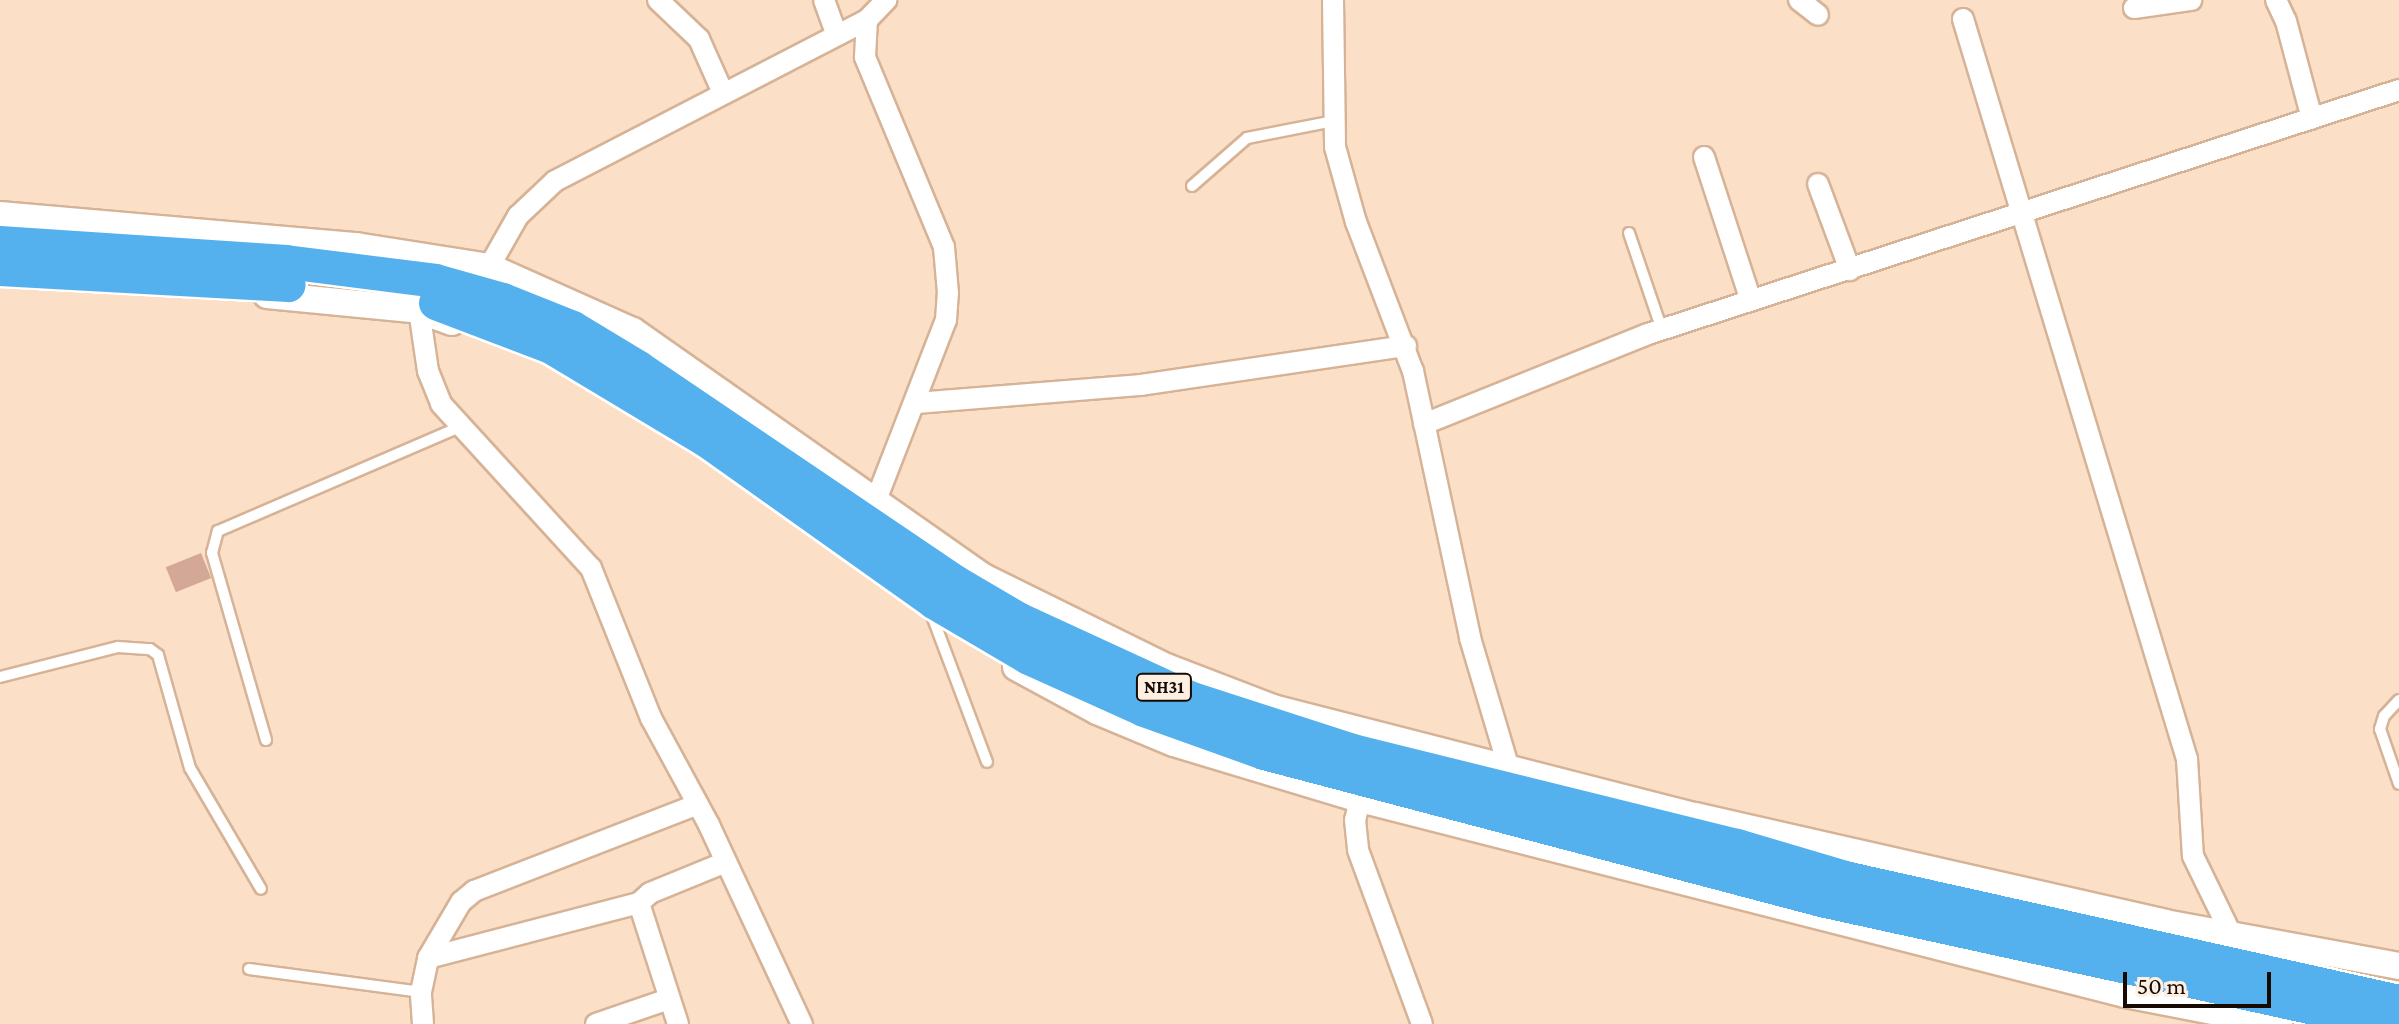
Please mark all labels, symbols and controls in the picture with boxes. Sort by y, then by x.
road number: NH31 [1134,673,1194,701]
scale bar [2127,956,2275,1006]
text: 50 m [2137,972,2186,999]

